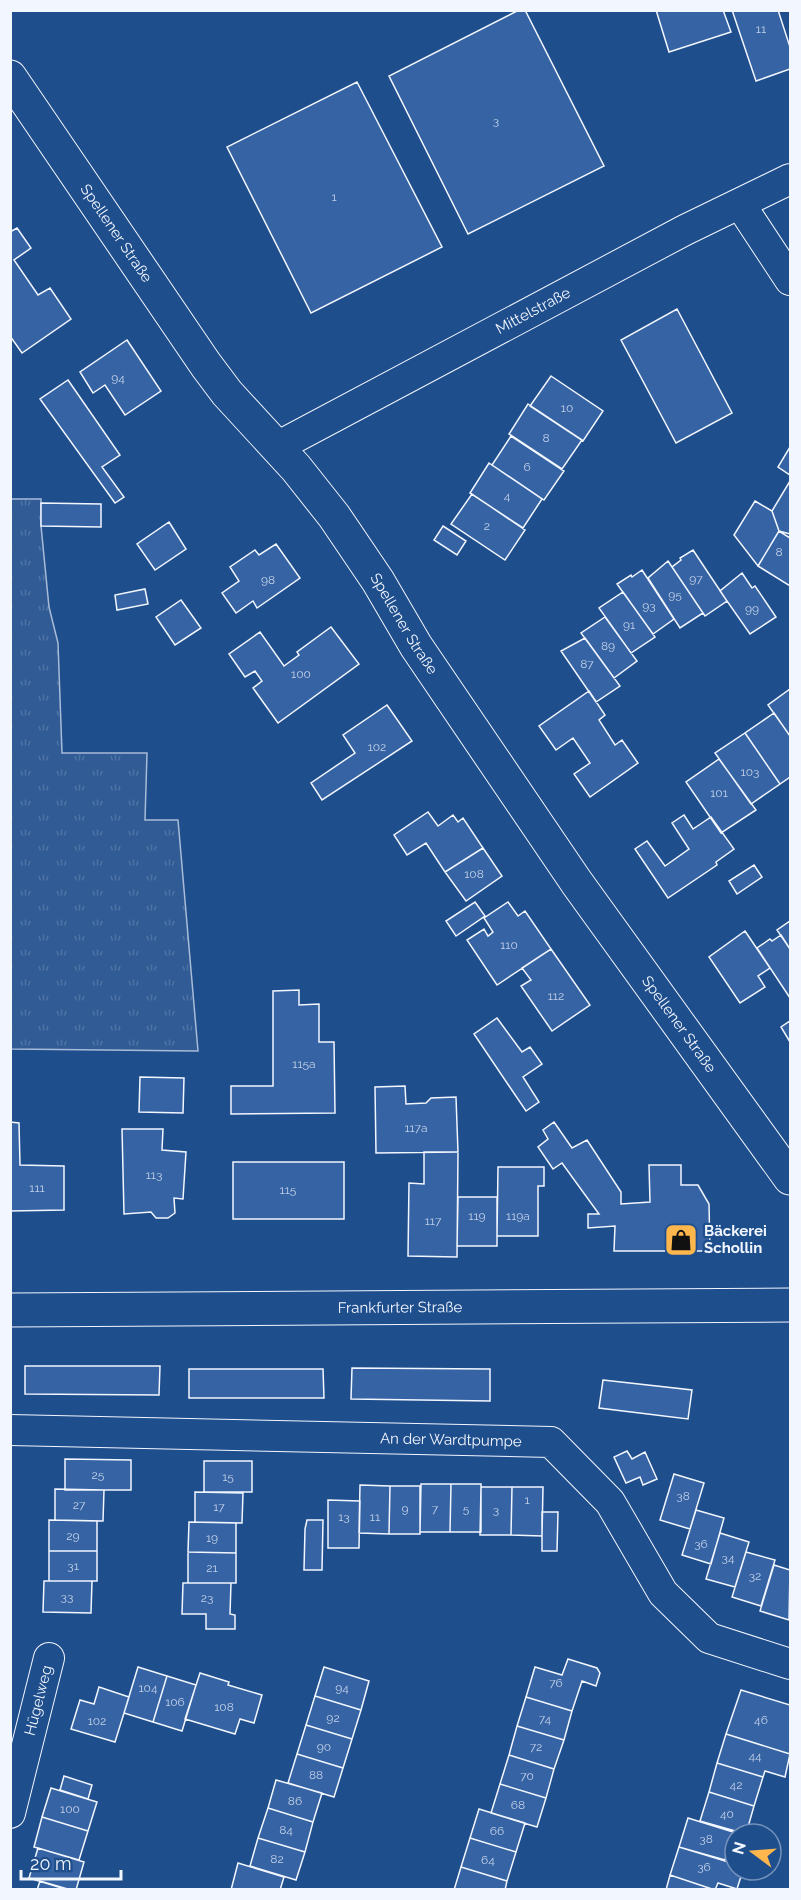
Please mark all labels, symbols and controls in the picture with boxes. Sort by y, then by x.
house number: 11 [756,22,766,36]
house number: 3 [493,114,499,128]
street label: Spellener Straße [77,181,156,286]
house number: 1 [331,190,337,204]
street label: Mittelstraße [493,284,574,338]
house number: 94 [111,371,125,385]
house number: 10 [561,401,573,415]
house number: 8 [542,431,550,445]
house number: 6 [523,460,531,474]
house number: 4 [504,489,511,503]
house number: 2 [484,519,490,533]
house number: 8 [775,545,783,559]
street label: Spellener Straße [366,570,442,678]
house number: 97 [689,572,703,586]
house number: 98 [261,573,275,587]
house number: 95 [668,588,682,602]
house number: 93 [642,599,656,613]
house number: 99 [745,602,759,616]
house number: 91 [623,618,635,632]
house number: 89 [601,639,615,653]
house number: 87 [580,657,594,671]
house number: 100 [291,667,311,681]
house number: 102 [368,740,386,754]
house number: 103 [741,765,759,779]
house number: 101 [710,786,728,800]
house number: 108 [464,867,484,881]
house number: 110 [500,938,518,952]
street label: Spellener Straße [638,972,720,1076]
house number: 112 [548,989,564,1003]
house number: 115a [292,1057,316,1071]
house number: 117a [404,1121,428,1135]
house number: 113 [146,1168,162,1182]
house number: 111 [29,1181,45,1195]
house number: 115 [280,1183,297,1197]
house number: 119 [468,1209,486,1223]
house number: 119a [506,1209,530,1223]
house number: 117 [425,1214,442,1228]
shop icon: Bäckerei Schollin [663,1222,699,1258]
place label: Bäckerei Schollin [704,1222,767,1257]
street label: Frankfurter Straße [338,1298,462,1317]
street label: An der Wardtpumpe [380,1429,522,1450]
house number: 25 [92,1468,105,1482]
house number: 15 [222,1470,234,1484]
house number: 38 [676,1489,690,1503]
house number: 1 [524,1493,530,1507]
house number: 27 [73,1498,86,1512]
house number: 17 [213,1500,225,1514]
house number: 9 [401,1502,409,1516]
house number: 7 [432,1502,439,1516]
house number: 5 [463,1502,470,1516]
house number: 3 [493,1503,499,1517]
house number: 13 [338,1510,350,1524]
house number: 11 [370,1510,380,1524]
house number: 29 [66,1529,80,1543]
house number: 19 [206,1531,218,1545]
house number: 36 [694,1537,708,1551]
house number: 34 [722,1551,735,1565]
house number: 31 [67,1559,79,1573]
house number: 21 [206,1561,218,1575]
house number: 32 [749,1569,761,1583]
house number: 33 [61,1590,73,1604]
house number: 23 [201,1591,213,1605]
street label: Hügelweg [21,1663,56,1738]
house number: 76 [549,1676,563,1690]
house number: 104 [138,1681,158,1695]
house number: 94 [335,1681,349,1695]
house number: 106 [165,1695,185,1709]
house number: 108 [214,1700,234,1714]
house number: 92 [326,1711,340,1725]
house number: 74 [539,1712,552,1726]
house number: 46 [754,1713,768,1727]
house number: 102 [88,1714,106,1728]
house number: 90 [317,1740,331,1754]
house number: 72 [530,1740,542,1754]
house number: 44 [748,1749,762,1763]
house number: 88 [309,1768,323,1782]
house number: 70 [520,1769,534,1783]
house number: 42 [730,1778,742,1792]
house number: 86 [288,1794,302,1808]
house number: 68 [511,1798,525,1812]
house number: 100 [60,1802,80,1816]
house number: 40 [720,1807,734,1821]
north arrow [723,1822,783,1882]
house number: 84 [279,1823,293,1837]
house number: 66 [490,1824,504,1838]
house number: 38 [699,1832,713,1846]
text: N [728,1840,750,1856]
scale bar [21,1843,122,1881]
house number: 82 [270,1852,284,1866]
text: 20 m [30,1853,72,1874]
house number: 64 [481,1853,495,1867]
house number: 36 [697,1860,711,1874]

